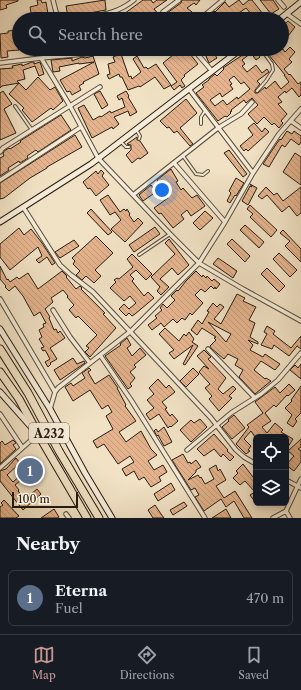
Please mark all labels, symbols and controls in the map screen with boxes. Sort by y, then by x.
search box [12,12,289,56]
icon: search [26,23,48,45]
text: Search here [58,25,143,44]
your location [152,180,172,200]
road number: A232 [29,423,69,443]
map controls [253,434,289,506]
button: locate [253,434,289,470]
pin: 1 [17,456,43,486]
button: layers [253,470,289,506]
scale bar [12,490,78,509]
text: 100 m [18,492,50,506]
text: Nearby [16,534,80,554]
text: Eterna [55,581,107,600]
text: 1 [27,590,33,606]
text: 470 m [246,590,284,606]
text: Fuel [55,600,83,616]
tab: Map [32,644,56,682]
tab: Directions [120,644,174,682]
tab: Saved [238,644,269,682]

